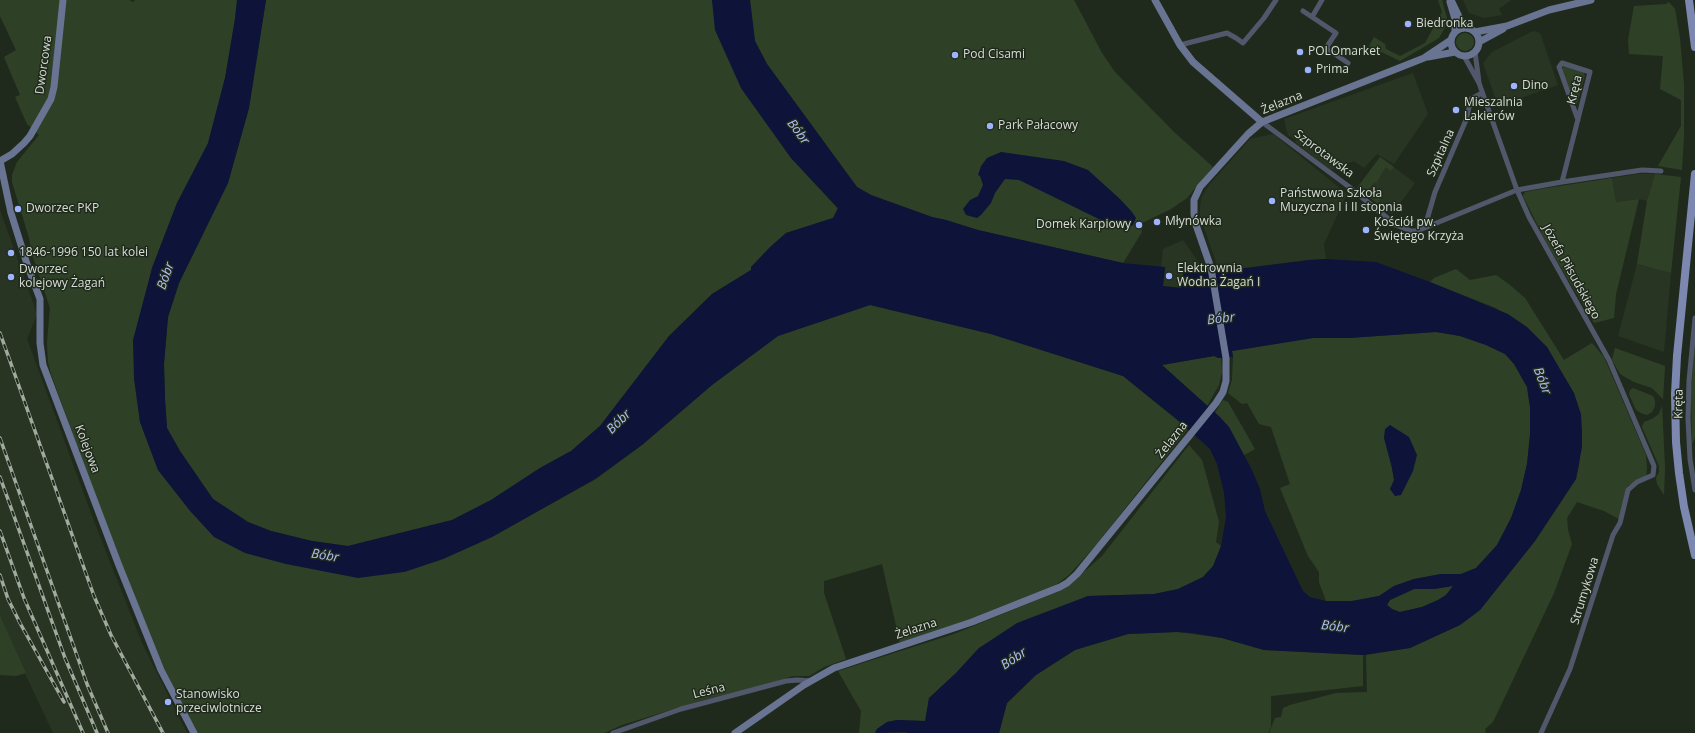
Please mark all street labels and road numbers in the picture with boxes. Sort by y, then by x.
street label: Dworcowa [33,35,55,95]
street label: Kręta [1564,74,1586,106]
street label: Żelazna [1259,88,1305,118]
street label: Szprotawska [1291,127,1357,181]
street label: Szpitalna [1424,127,1458,179]
street label: Józefa Piłsudskiego [1539,222,1603,322]
street label: Kręta [1672,389,1686,419]
street label: Żelazna [1153,419,1191,461]
street label: Kolejowa [71,423,103,475]
street label: Strumykowa [1568,556,1602,626]
street label: Żelazna [893,616,939,642]
street label: Leśna [691,680,727,702]

